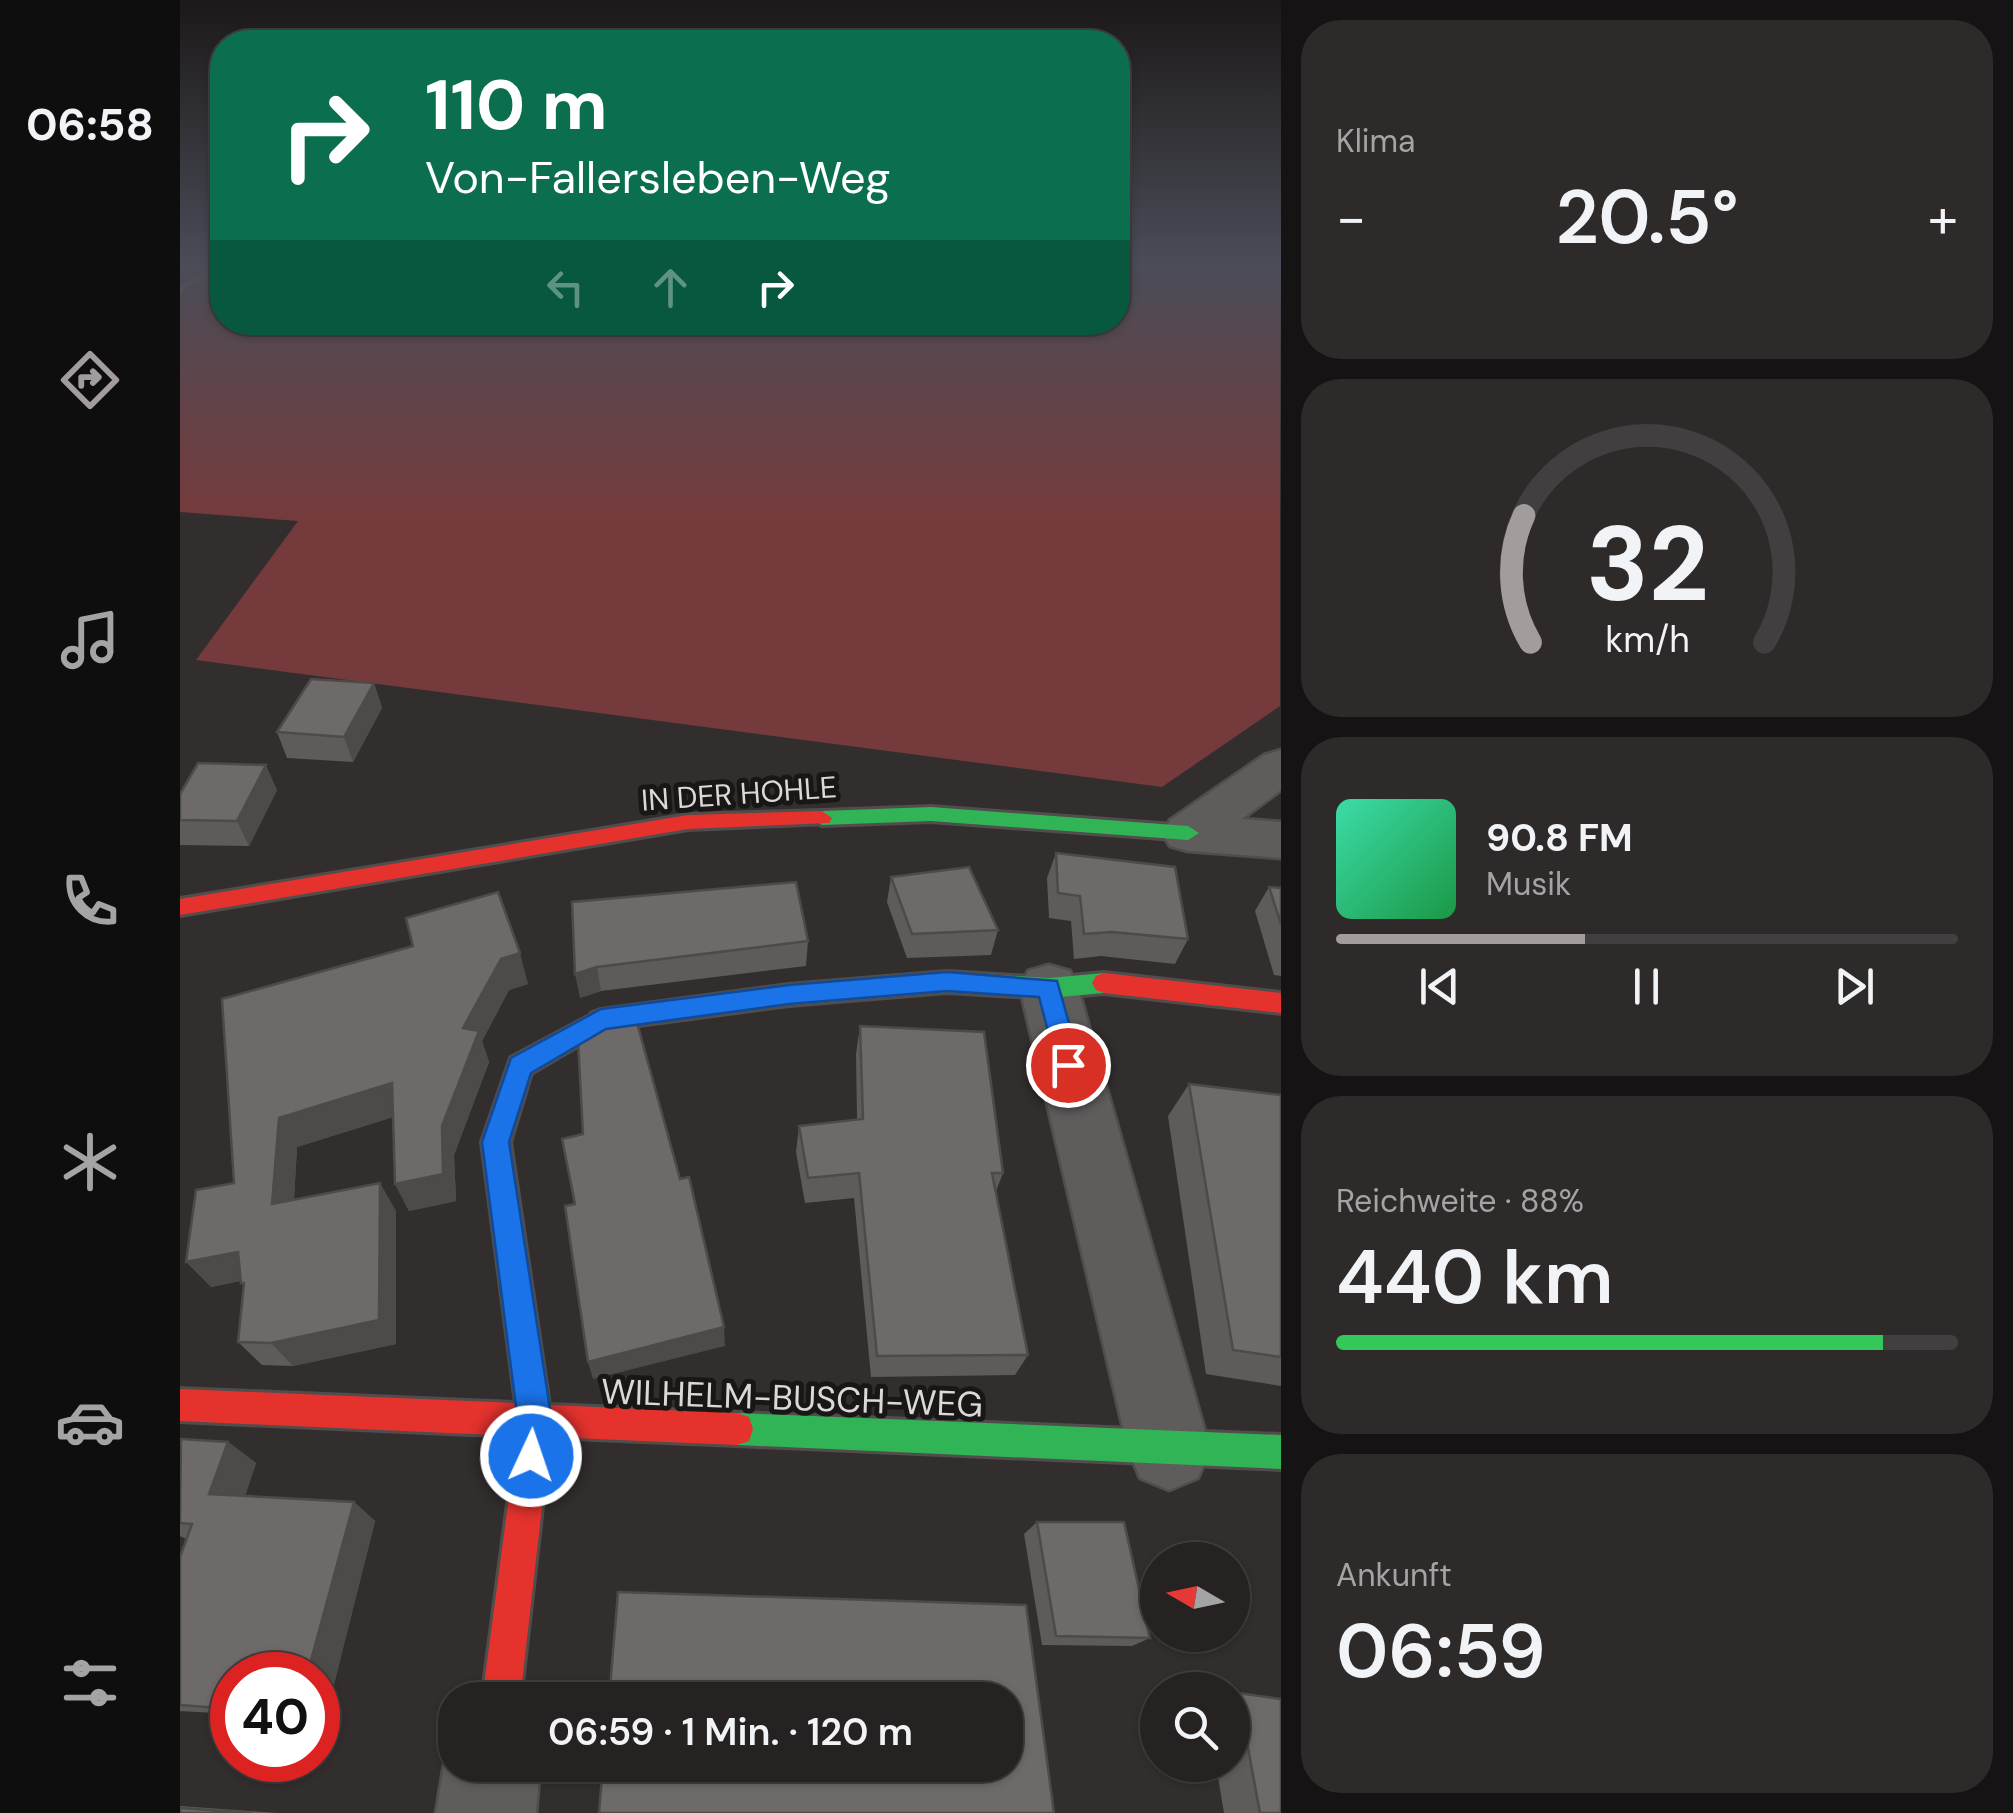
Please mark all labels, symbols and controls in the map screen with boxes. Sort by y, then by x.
text: 110 m [425,60,608,151]
icon: right [260,70,390,200]
text: 06:58 [26,95,154,154]
text: Klima [1336,120,1415,162]
text: Von-Fallersleben-Weg [425,148,890,207]
text: 20.5° [1555,169,1739,266]
text: − [1336,182,1366,254]
text: + [1928,182,1958,254]
icon: left [538,260,593,315]
icon: ahead [643,260,698,315]
icon: right [748,260,803,315]
icon: directions [55,345,125,415]
text: 32 [1586,497,1708,632]
icon: music [55,605,125,675]
text: km/h [1605,617,1689,663]
street label: IN DER HOHLE [640,767,838,820]
text: 90.8 FM [1486,813,1633,863]
text: Musik [1486,863,1571,905]
icon: phone [55,866,125,936]
icon: previous [1412,959,1467,1014]
icon: pause [1619,959,1674,1014]
icon: next [1827,959,1882,1014]
pin [1026,1023,1111,1108]
icon: arrive [1041,1038,1096,1093]
icon: climate [55,1127,125,1197]
text: Reichweite · 88% [1336,1180,1584,1222]
text: 440 km [1336,1229,1614,1326]
street label: WILHELM-BUSCH-WEG [600,1368,984,1428]
icon: car [55,1387,125,1457]
position arrow [479,1404,583,1508]
north arrow [1140,1542,1250,1652]
map controls [1140,1542,1250,1782]
text: Ankunft [1336,1554,1452,1596]
text: 06:59 [1336,1603,1546,1700]
icon: filters [55,1648,125,1718]
speed limit sign: 40 [210,1652,340,1782]
button: search [1140,1672,1250,1782]
text: 06:59 · 1 Min. · 120 m [548,1707,913,1757]

